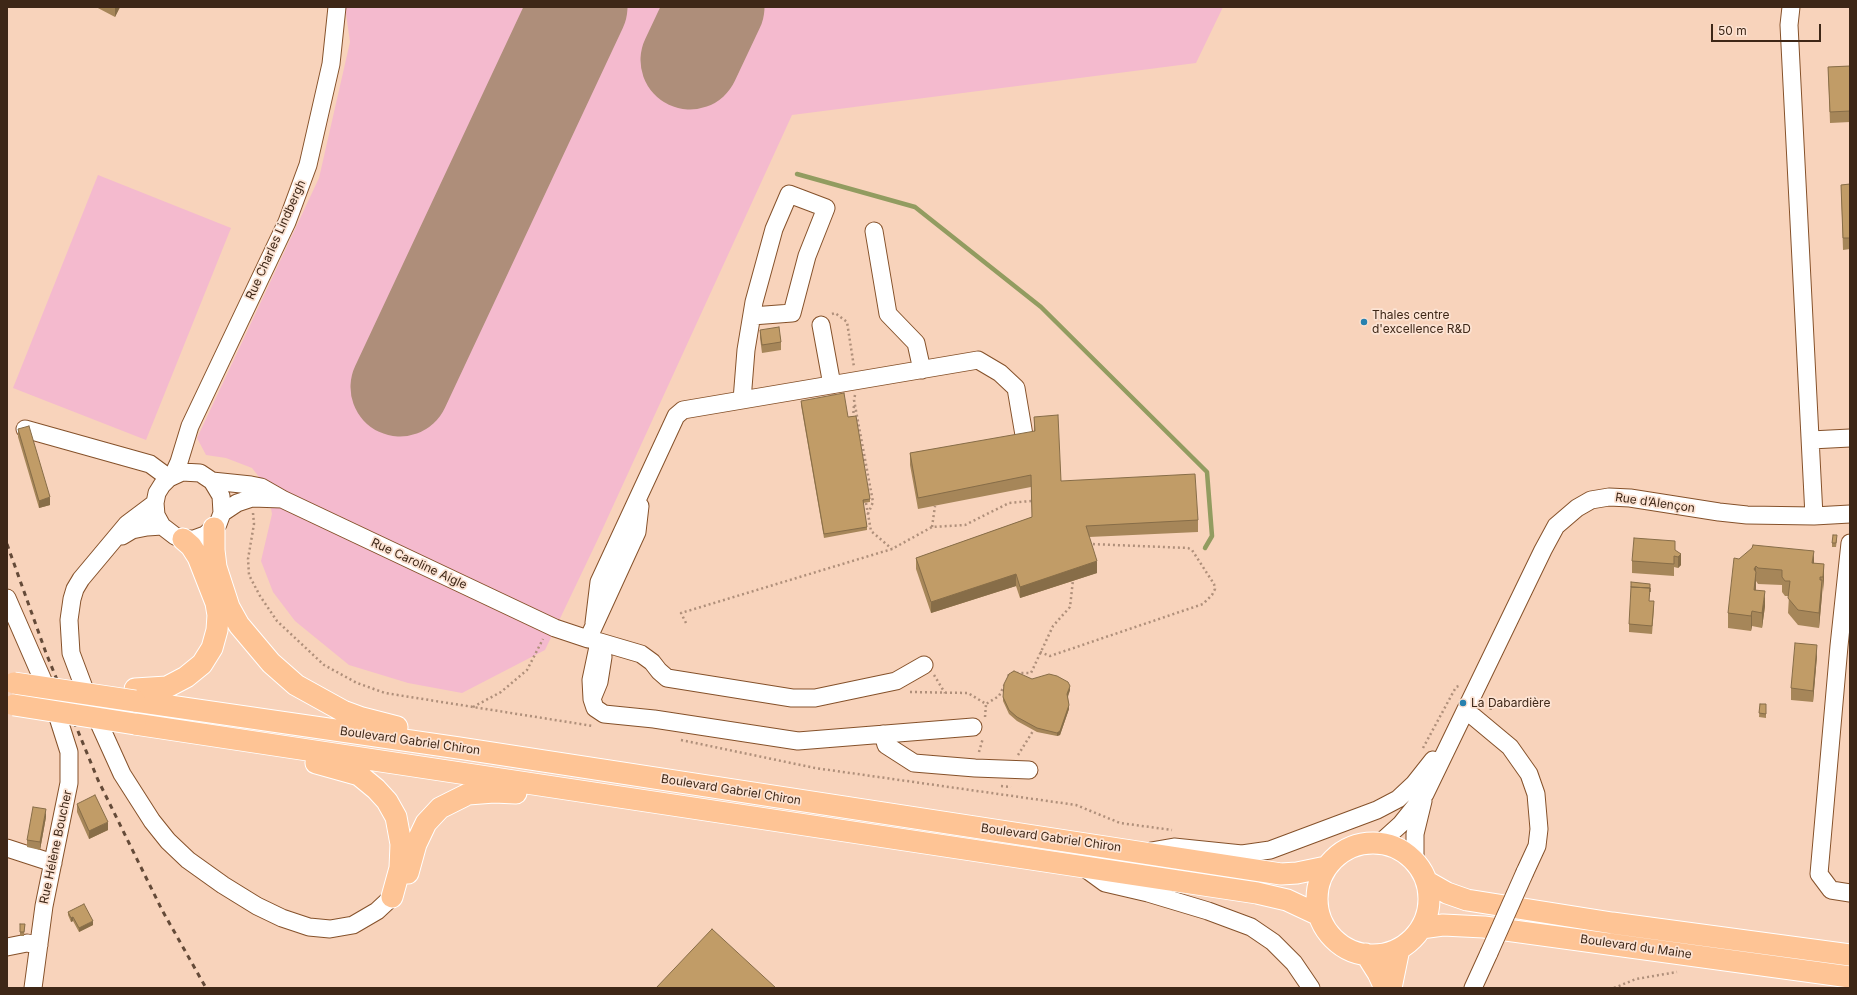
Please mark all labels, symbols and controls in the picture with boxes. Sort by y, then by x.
scale bar [1713,16,1823,42]
text: 50 m [1718,23,1747,38]
street label: Rue Charles Lindbergh [243,178,309,302]
place label: Thales centre d'excellence R&D [1372,308,1471,336]
marker: Thales centre d'excellence R&D [1359,317,1369,327]
street label: Rue d’Alençon [1614,490,1696,516]
street label: Rue Caroline Aigle [369,536,469,592]
place label: La Dabardière [1471,696,1550,710]
marker: La Dabardière [1458,698,1468,708]
street label: Boulevard Gabriel Chiron [339,724,481,758]
street label: Boulevard Gabriel Chiron [660,772,802,808]
street label: Rue Hélène Boucher [37,789,75,905]
street label: Boulevard Gabriel Chiron [980,821,1122,855]
street label: Boulevard du Maine [1579,932,1693,962]

